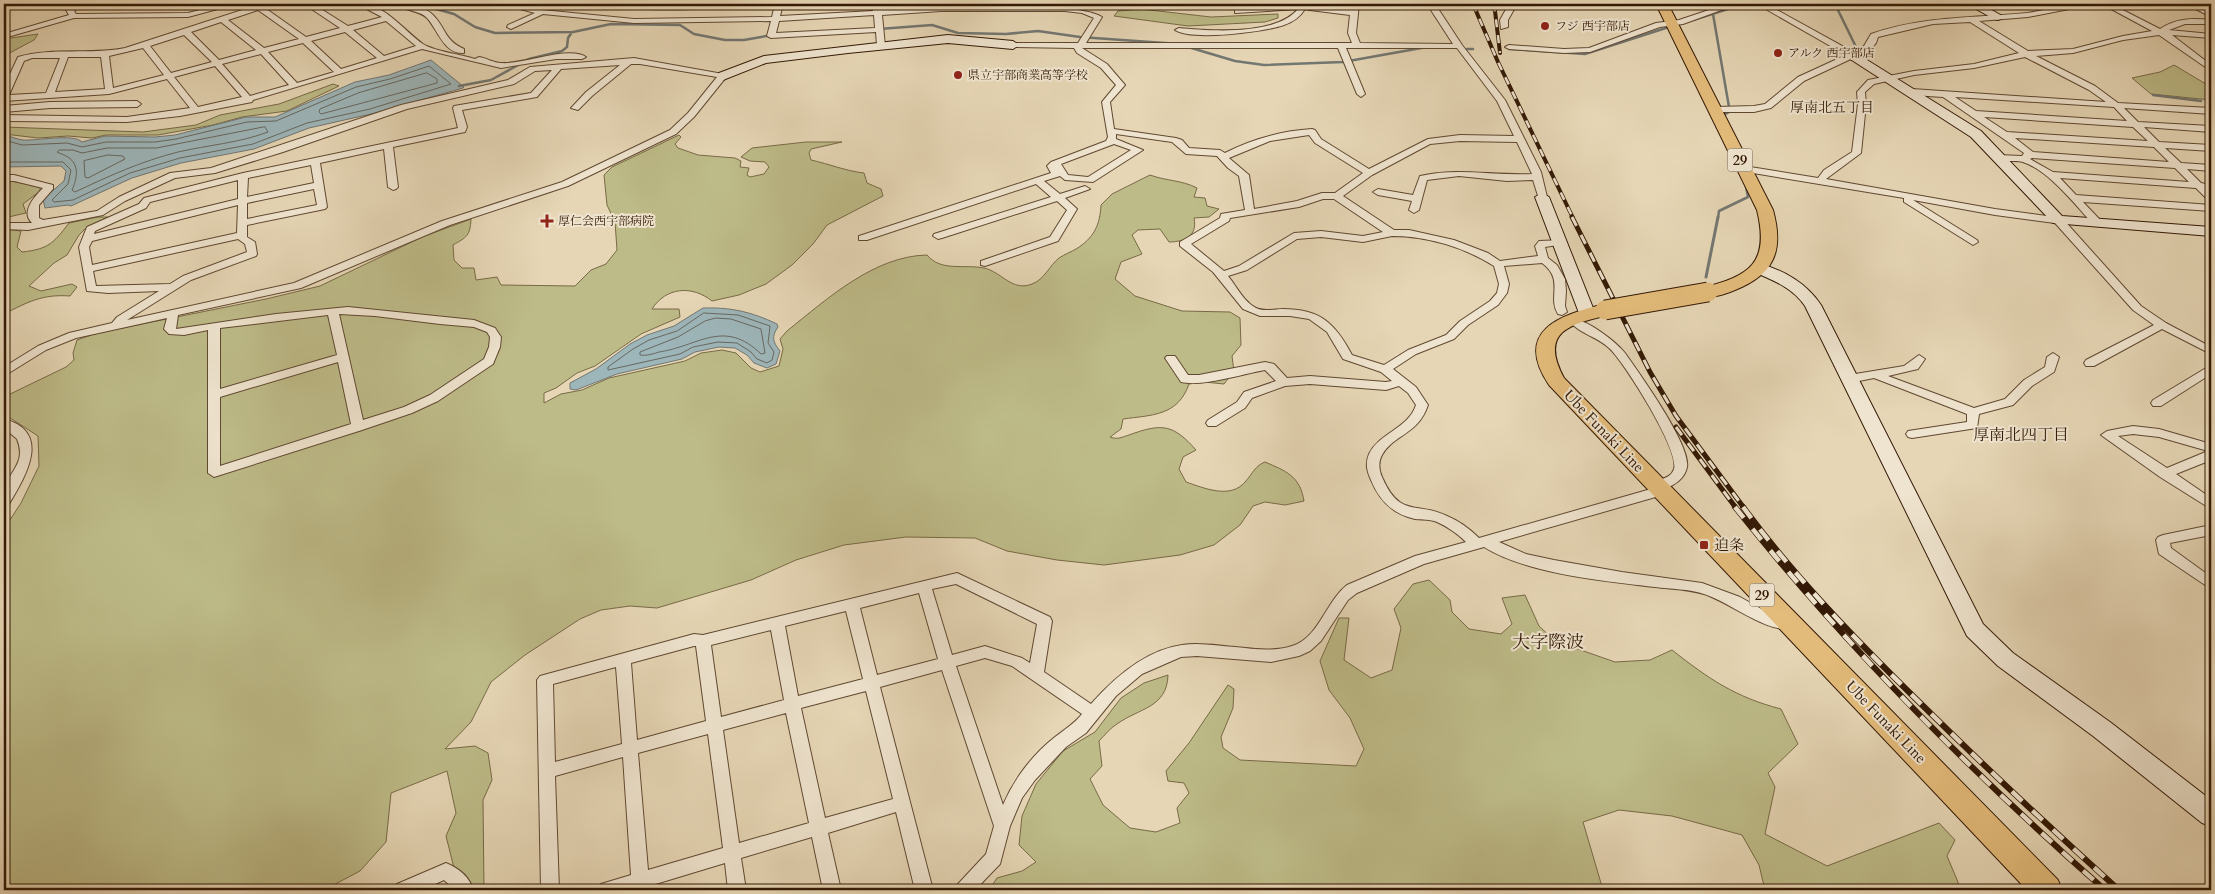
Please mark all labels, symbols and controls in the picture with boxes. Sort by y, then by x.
place label: フジ 西宇部店 [1555,18,1630,34]
marker: フジ 西宇部店 [1539,20,1551,32]
place label: アルク 西宇部店 [1788,45,1875,61]
marker: アルク 西宇部店 [1772,47,1784,59]
place label: 県立宇部商業高等学校 [968,67,1088,83]
marker: 県立宇部商業高等学校 [952,69,964,81]
district label: 厚南北五丁目 [1790,98,1874,117]
road number: 29 [1728,148,1752,172]
place label: 厚仁会西宇部病院 [558,213,654,229]
marker: 厚仁会西宇部病院 [540,214,554,228]
street label: Ube Funaki Line [1559,385,1649,477]
district label: 厚南北四丁目 [1973,424,2069,446]
place label: 迫条 [1714,535,1744,555]
marker: 迫条 [1698,539,1710,551]
road number: 29 [1750,584,1774,606]
district label: 大字際波 [1512,630,1584,655]
street label: Ube Funaki Line [1841,676,1931,768]

